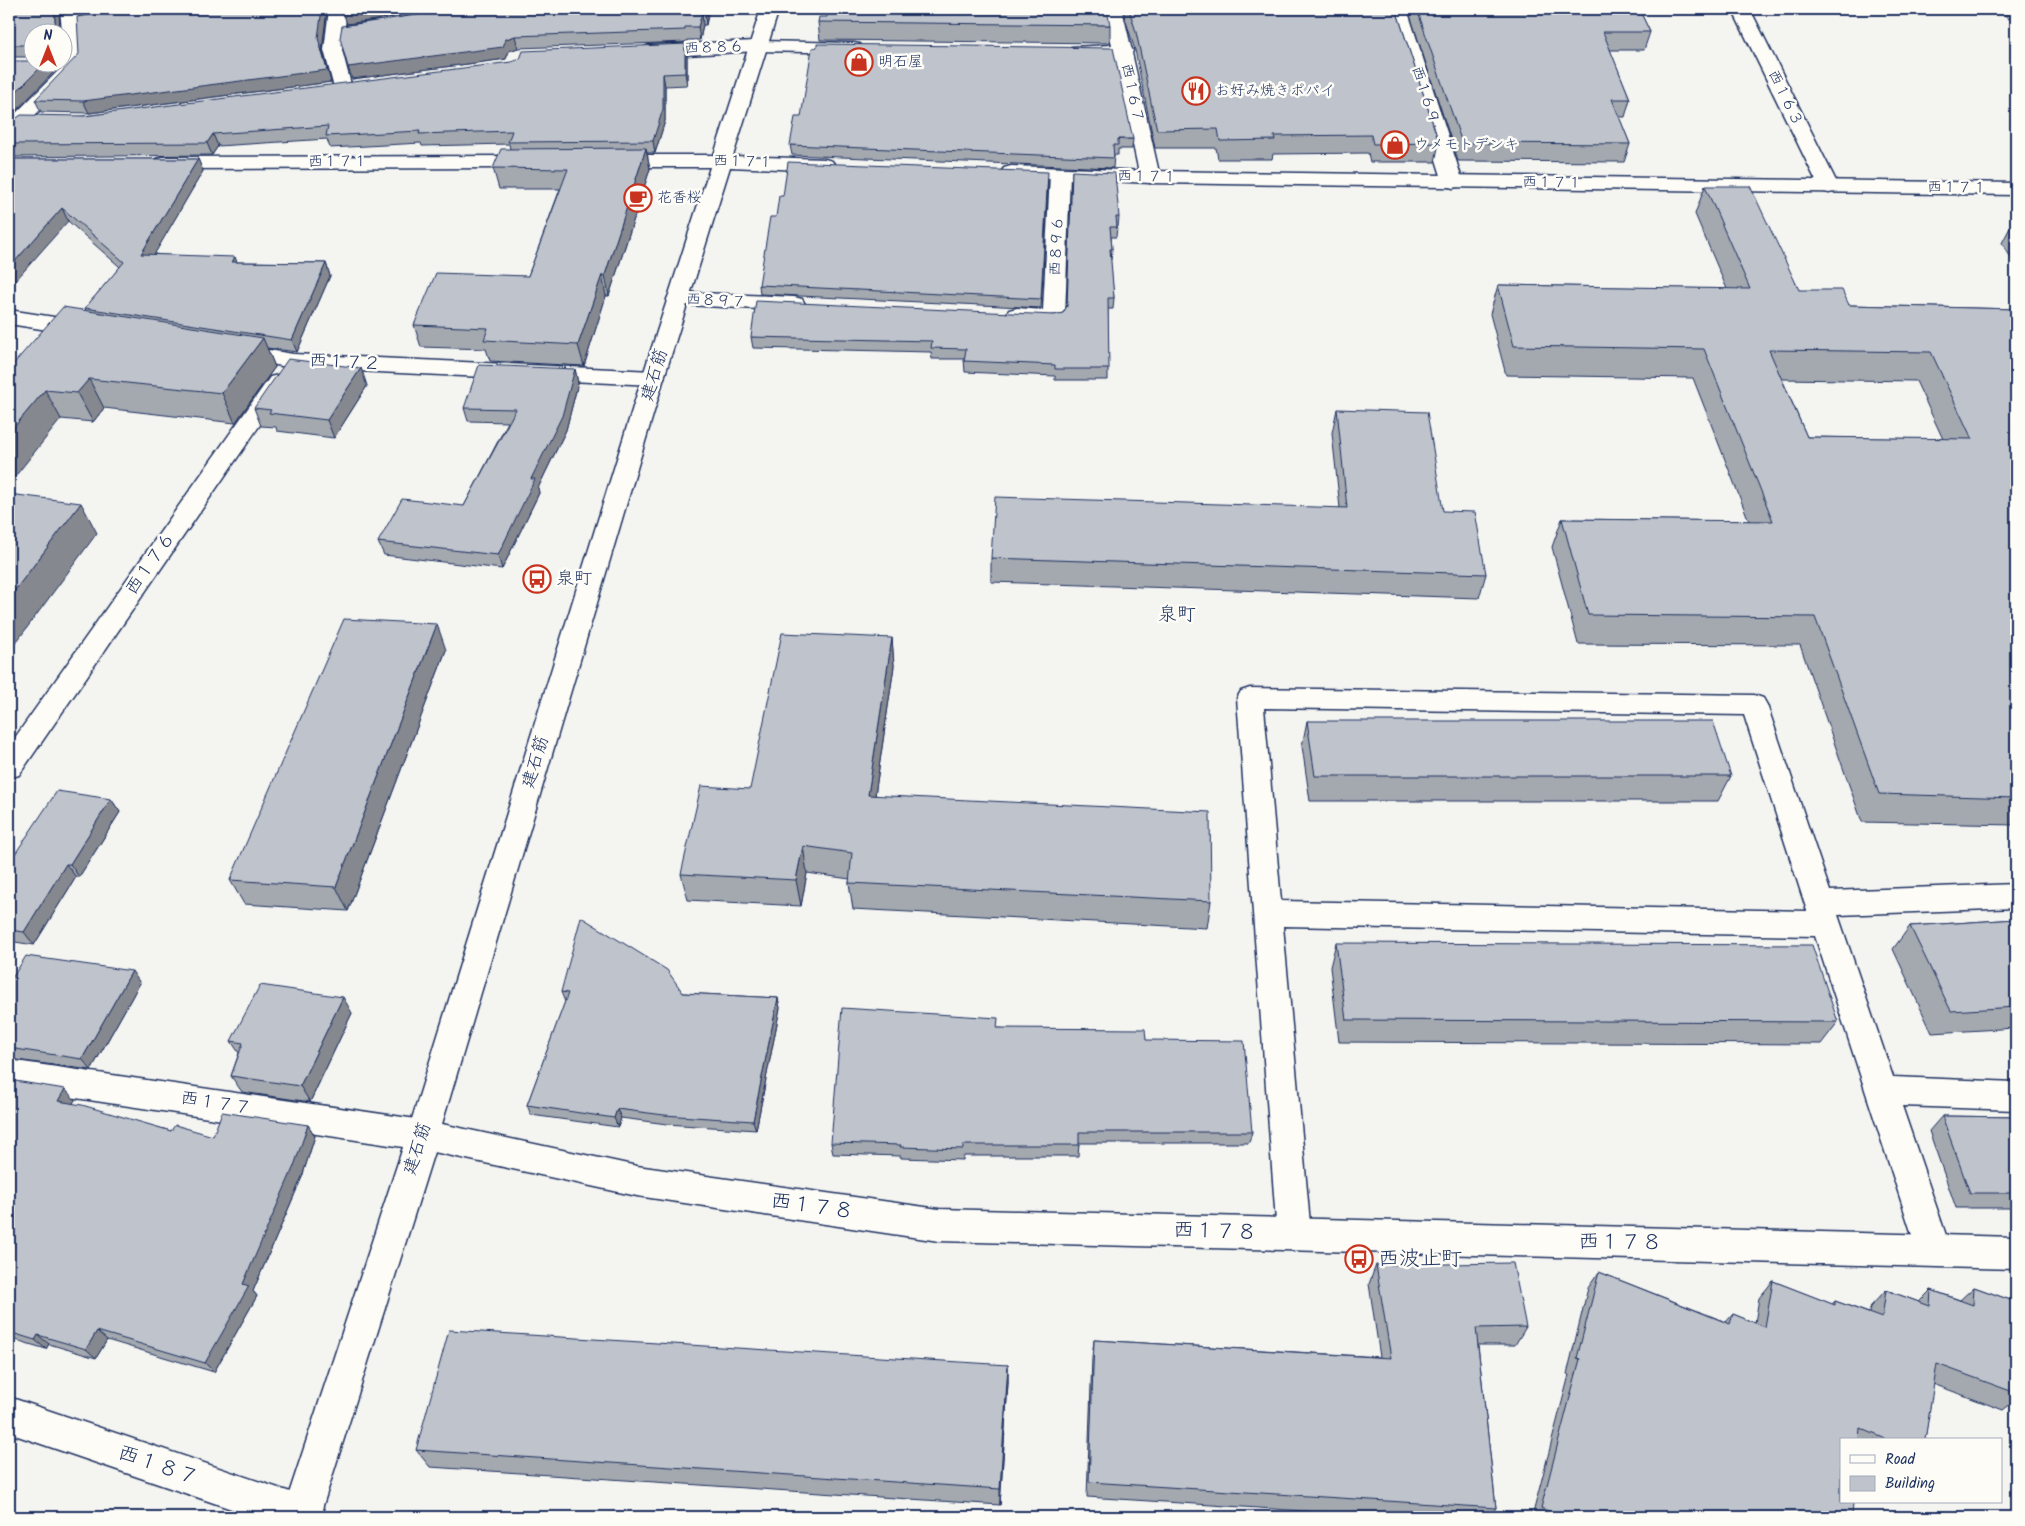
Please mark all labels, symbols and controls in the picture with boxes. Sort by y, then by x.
north arrow [22,22,72,72]
text: N [44,25,53,47]
street label: 西８８６ [684,35,744,61]
shop icon: 明石屋 [844,47,874,77]
place label: 明石屋 [878,50,923,74]
street label: 西１６７ [1114,61,1150,125]
street label: 西１６９ [1404,63,1446,127]
street label: 西１６３ [1761,66,1809,130]
restaurant icon: お好み焼きポパイ [1181,76,1211,106]
place label: お好み焼きポパイ [1215,79,1335,103]
shop icon: ウメモトデンキ [1380,130,1410,160]
place label: ウメモトデンキ [1414,133,1519,157]
street label: 西１７１ [713,149,773,175]
street label: 西１７１ [308,150,368,174]
street label: 西１７１ [1117,164,1177,190]
street label: 西１７１ [1522,170,1582,196]
street label: 西１７１ [1927,175,1987,201]
cafe icon: 花香桜 [623,183,653,213]
place label: 花香桜 [657,186,702,210]
street label: 西８９６ [1043,215,1071,277]
street label: 西８９７ [685,287,747,315]
street label: 建石筋 [633,345,677,405]
street label: 西１７２ [308,347,382,379]
street label: 西１７６ [118,526,184,602]
bus stop icon: 泉町 [522,564,552,594]
place label: 泉町 [556,565,592,594]
district label: 泉町 [1158,600,1196,630]
street label: 建石筋 [514,732,558,792]
street label: 西１７７ [178,1084,254,1124]
street label: 建石筋 [396,1119,440,1179]
street label: 西１７８ [768,1185,856,1229]
street label: 西１７８ [1172,1214,1258,1250]
street label: 西１７８ [1578,1226,1662,1260]
place label: 西波止町 [1378,1243,1462,1276]
bus stop icon: 西波止町 [1344,1244,1374,1274]
street label: 西１８７ [113,1437,203,1495]
legend [1840,1438,2002,1504]
text: Road [1885,1448,1916,1472]
text: Building [1885,1472,1935,1496]

